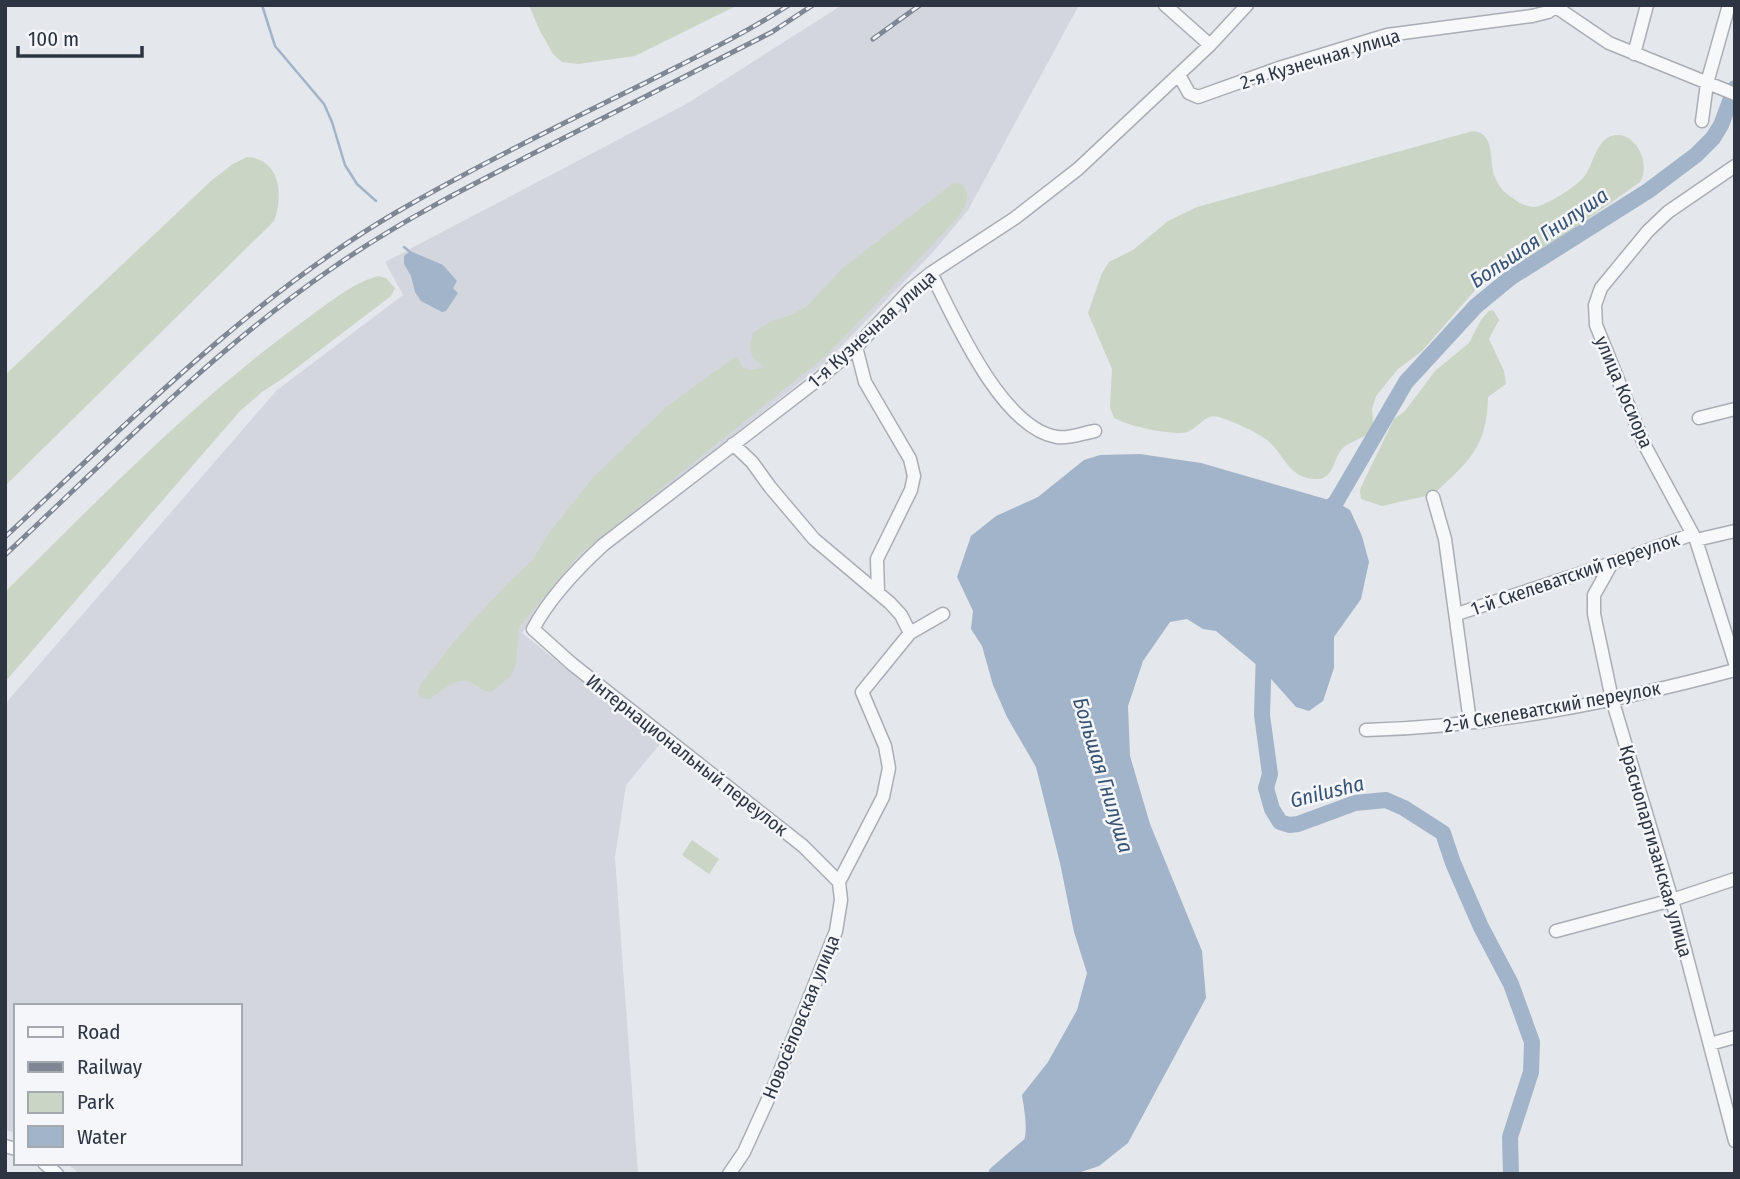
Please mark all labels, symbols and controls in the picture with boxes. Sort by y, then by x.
scale bar [18,14,142,58]
street label: 2-я Кузнечная улица [1237,24,1403,94]
text: 100 m [28,26,79,52]
water label: Большая Гнилуша [1465,182,1613,294]
street label: 1-я Кузнечная улица [803,265,941,393]
street label: улица Косиора [1590,332,1658,452]
street label: 1-й Скелеватский переулок [1468,527,1682,620]
street label: Интернациональный переулок [582,669,792,841]
street label: 2-й Скелеватский переулок [1442,677,1662,737]
water label: Большая Гнилуша [1067,694,1139,856]
street label: Краснопартизанская улица [1615,742,1697,960]
water label: Gnilusha [1287,770,1367,814]
street label: Новосёловская улица [758,932,844,1102]
legend [14,1004,242,1165]
text: Road [77,1019,121,1045]
text: Railway [77,1054,143,1080]
text: Park [77,1089,115,1115]
text: Water [77,1124,127,1150]

